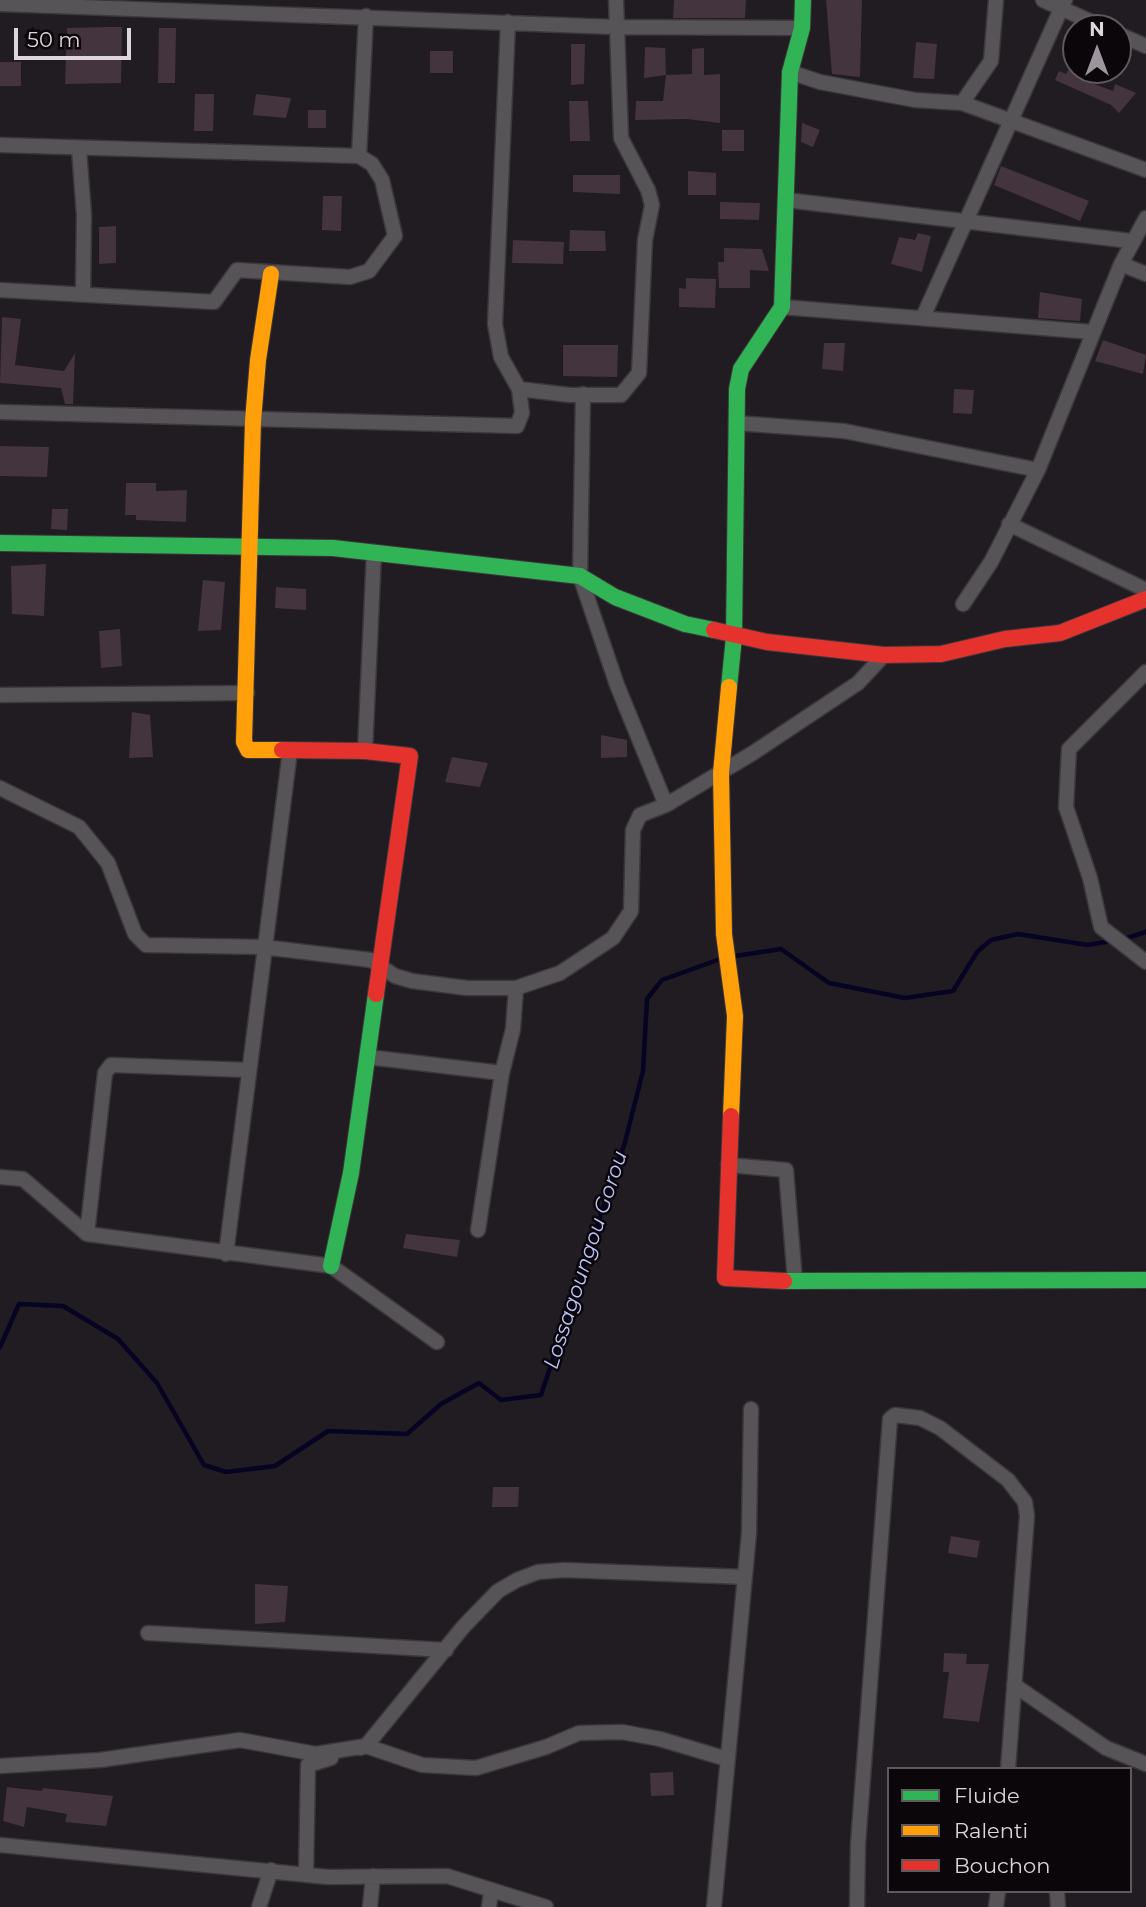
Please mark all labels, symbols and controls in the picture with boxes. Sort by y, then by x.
scale bar [18,14,135,58]
north arrow [1062,14,1132,84]
text: N [1089,18,1105,41]
text: 50 m [27,27,81,52]
water label: Lossagoungou Gorou [539,1148,633,1372]
legend [887,1767,1132,1893]
text: Fluide [954,1783,1020,1808]
text: Ralenti [954,1818,1028,1843]
text: Bouchon [954,1853,1050,1878]

